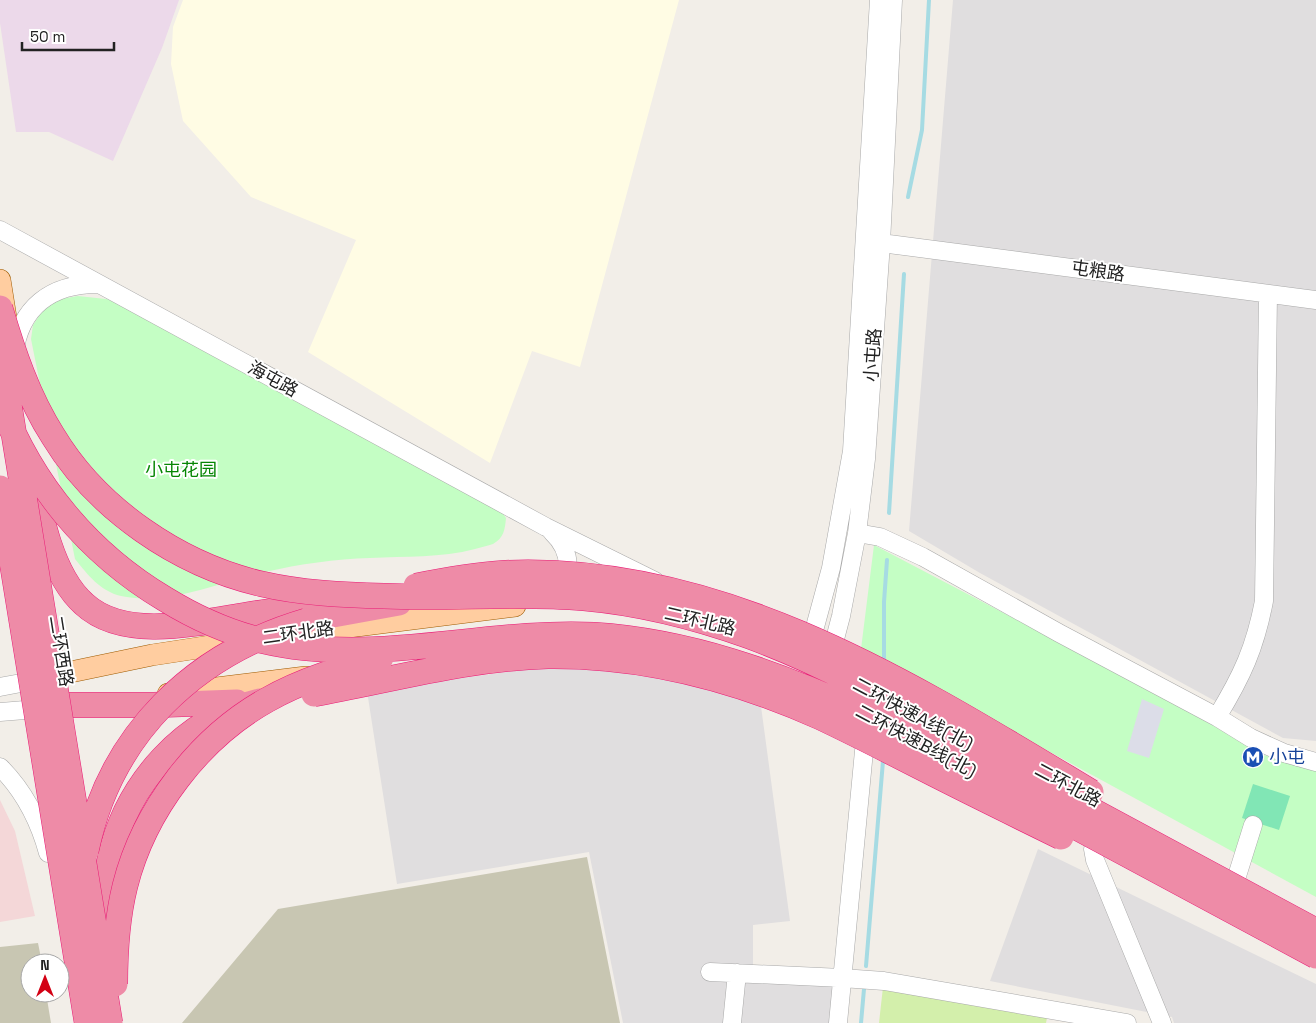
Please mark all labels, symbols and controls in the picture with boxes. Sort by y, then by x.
scale bar [22,20,115,52]
text: 50 m [30,27,65,46]
street label: 屯粮路 [1070,255,1126,286]
street label: 小屯路 [859,327,886,383]
street label: 海屯路 [244,355,302,402]
park label: 小屯花园 [145,458,217,481]
street label: 二环北路 [662,601,738,640]
street label: 二环西路 [45,614,78,688]
street label: 二环北路 [261,616,335,649]
street label: 二环快速A线(北) [849,672,977,755]
street label: 二环快速B线(北) [852,699,981,782]
metro station icon: 小屯 [1241,745,1265,769]
place label: 小屯 [1269,745,1305,768]
street label: 二环北路 [1031,758,1105,812]
north arrow [20,953,70,1003]
text: N [40,956,50,974]

